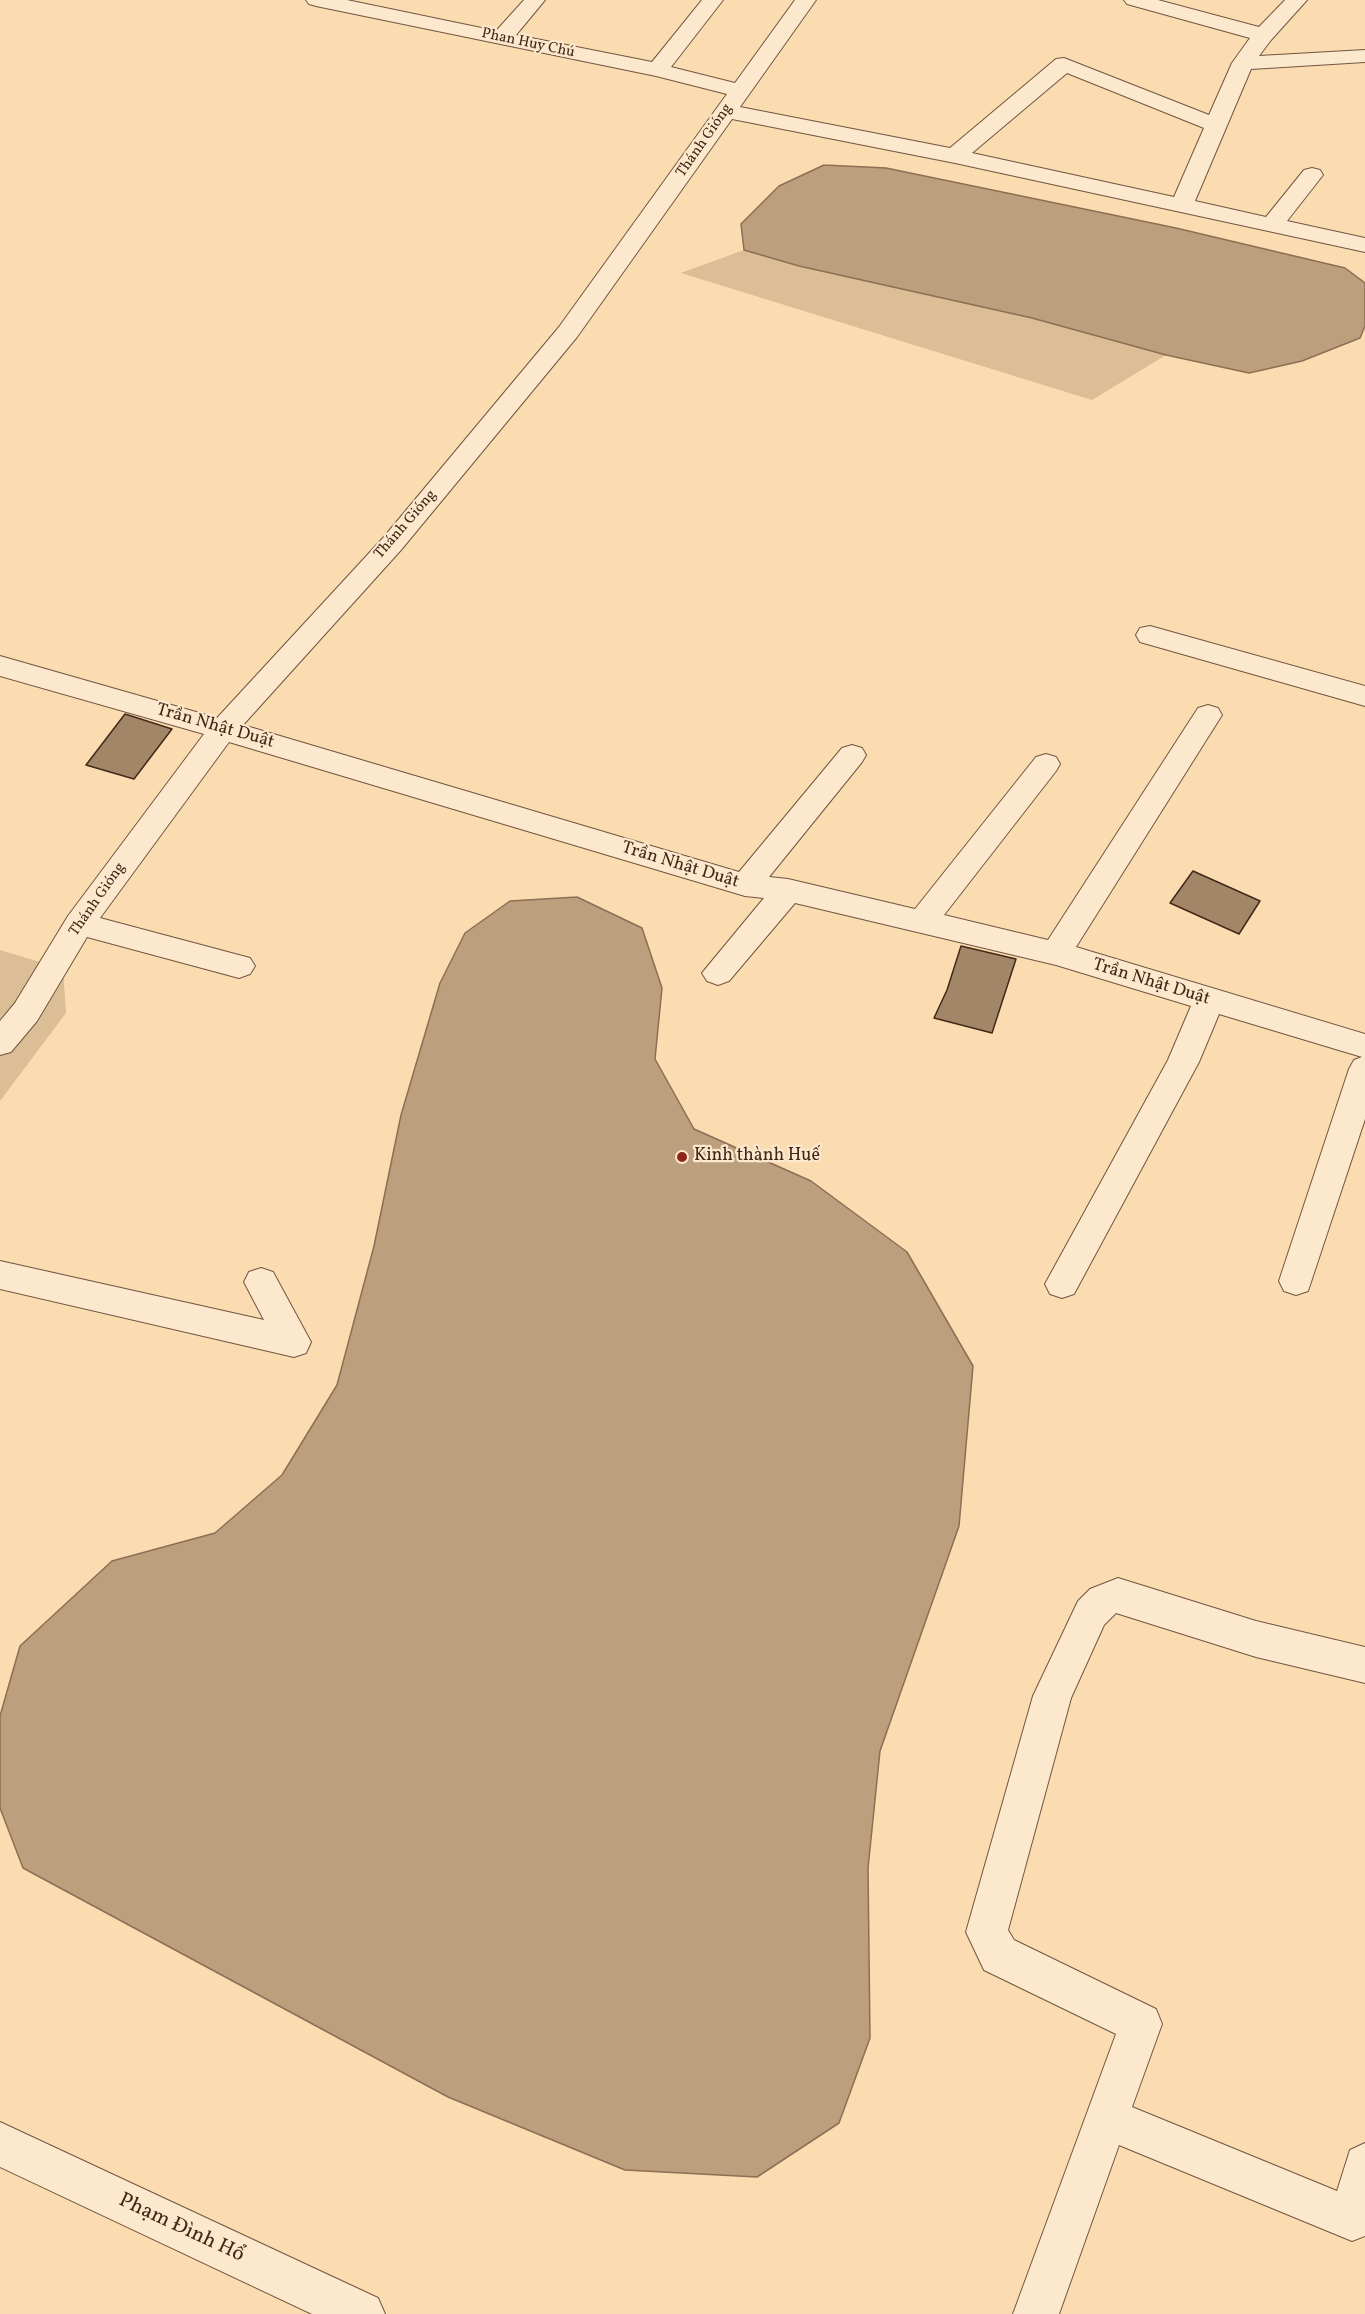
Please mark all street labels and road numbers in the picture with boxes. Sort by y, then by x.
street label: Phan Huy Chú [480,25,576,63]
street label: Thánh Gióng [673,101,737,181]
street label: Thánh Gióng [371,487,441,563]
street label: Trần Nhật Duật [154,700,276,754]
street label: Trần Nhật Duật [619,838,741,894]
street label: Thánh Gióng [66,860,130,940]
street label: Trần Nhật Duật [1090,955,1212,1011]
street label: Phạm Đình Hổ [114,2189,248,2269]

